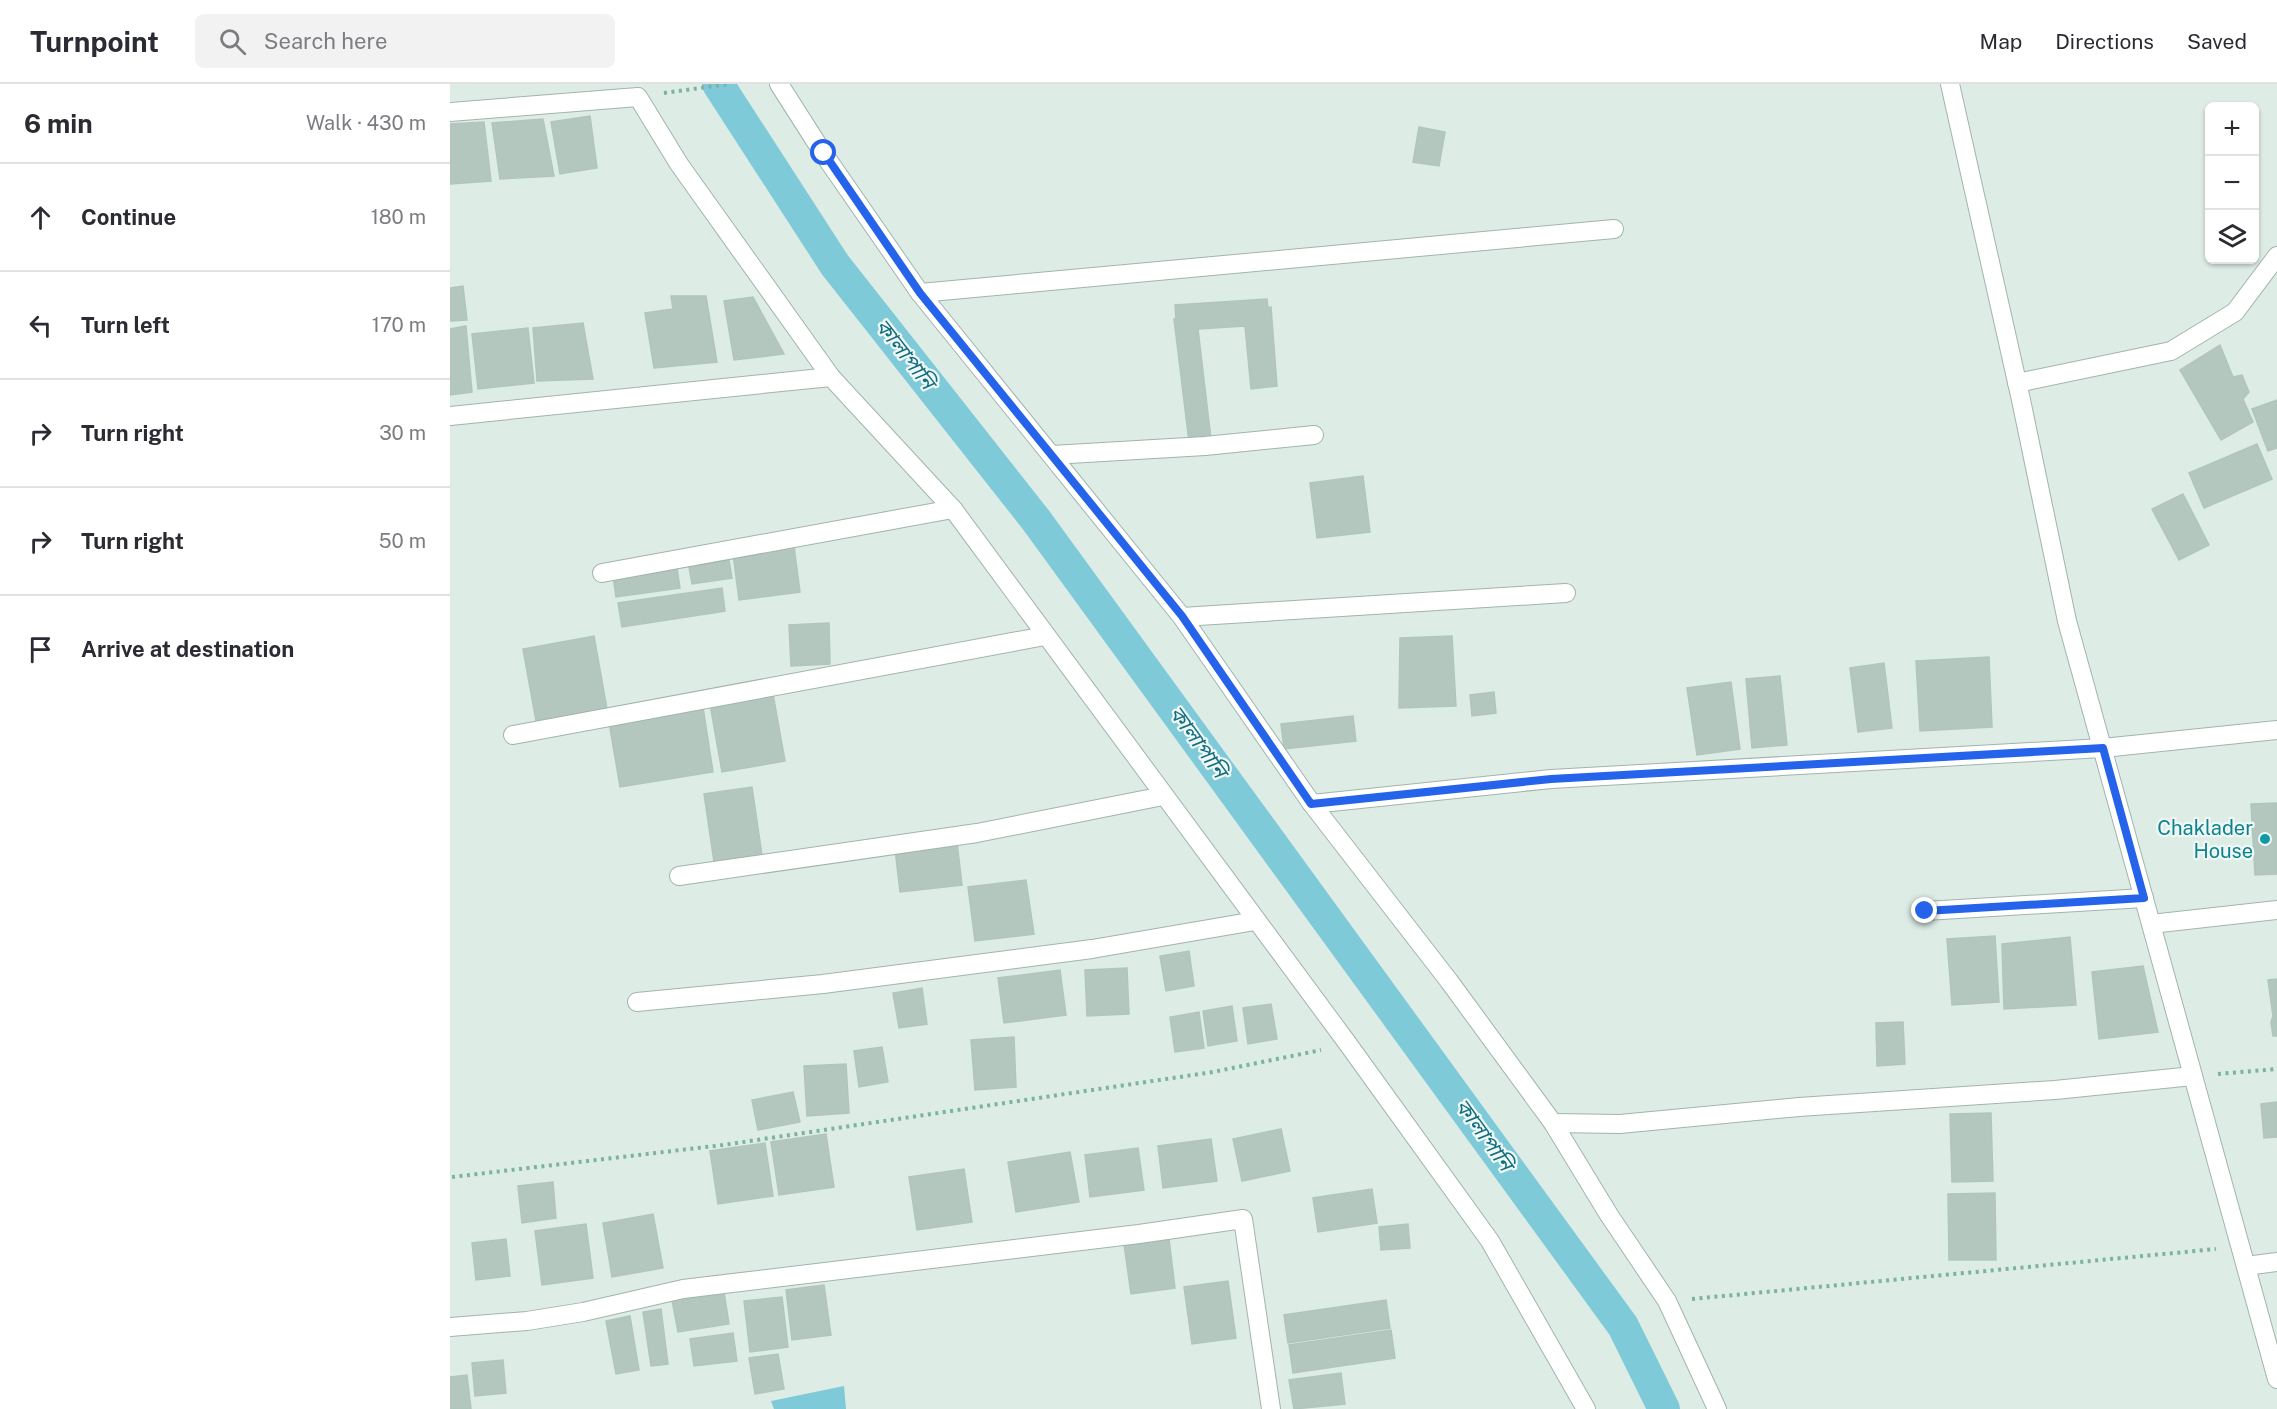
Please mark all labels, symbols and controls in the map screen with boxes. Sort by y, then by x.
search box [195,14,615,68]
text: Turnpoint [30,25,159,58]
icon: search [216,25,249,58]
text: Search here [264,28,387,54]
text: Map [1980,29,2022,54]
text: Directions [2055,29,2154,54]
text: Saved [2187,29,2247,54]
map controls [2205,102,2259,264]
button: + [2205,102,2259,156]
text: 6 min [24,108,93,139]
text: Walk · 430 m [306,111,426,135]
route start [810,139,836,165]
button: − [2205,156,2259,210]
icon: ahead [24,201,57,234]
text: Continue [81,204,176,230]
text: 180 m [371,205,426,229]
button: layers [2205,210,2259,264]
icon: left [24,309,57,342]
text: Turn left [81,312,170,338]
text: 170 m [372,313,426,337]
water label: কালাপানি [870,314,943,397]
icon: right [24,417,57,450]
text: Turn right [81,420,184,446]
text: 30 m [379,421,426,445]
icon: right [24,525,57,558]
text: Turn right [81,528,184,554]
text: 50 m [379,529,426,553]
icon: arrive [24,633,57,666]
text: Arrive at destination [81,636,294,662]
water label: কালাপানি [1164,701,1235,786]
place label: Chaklader House [2157,816,2253,863]
marker: Chaklader House [2258,832,2272,846]
route end [1911,897,1937,923]
water label: কালাপানি [1450,1094,1521,1179]

